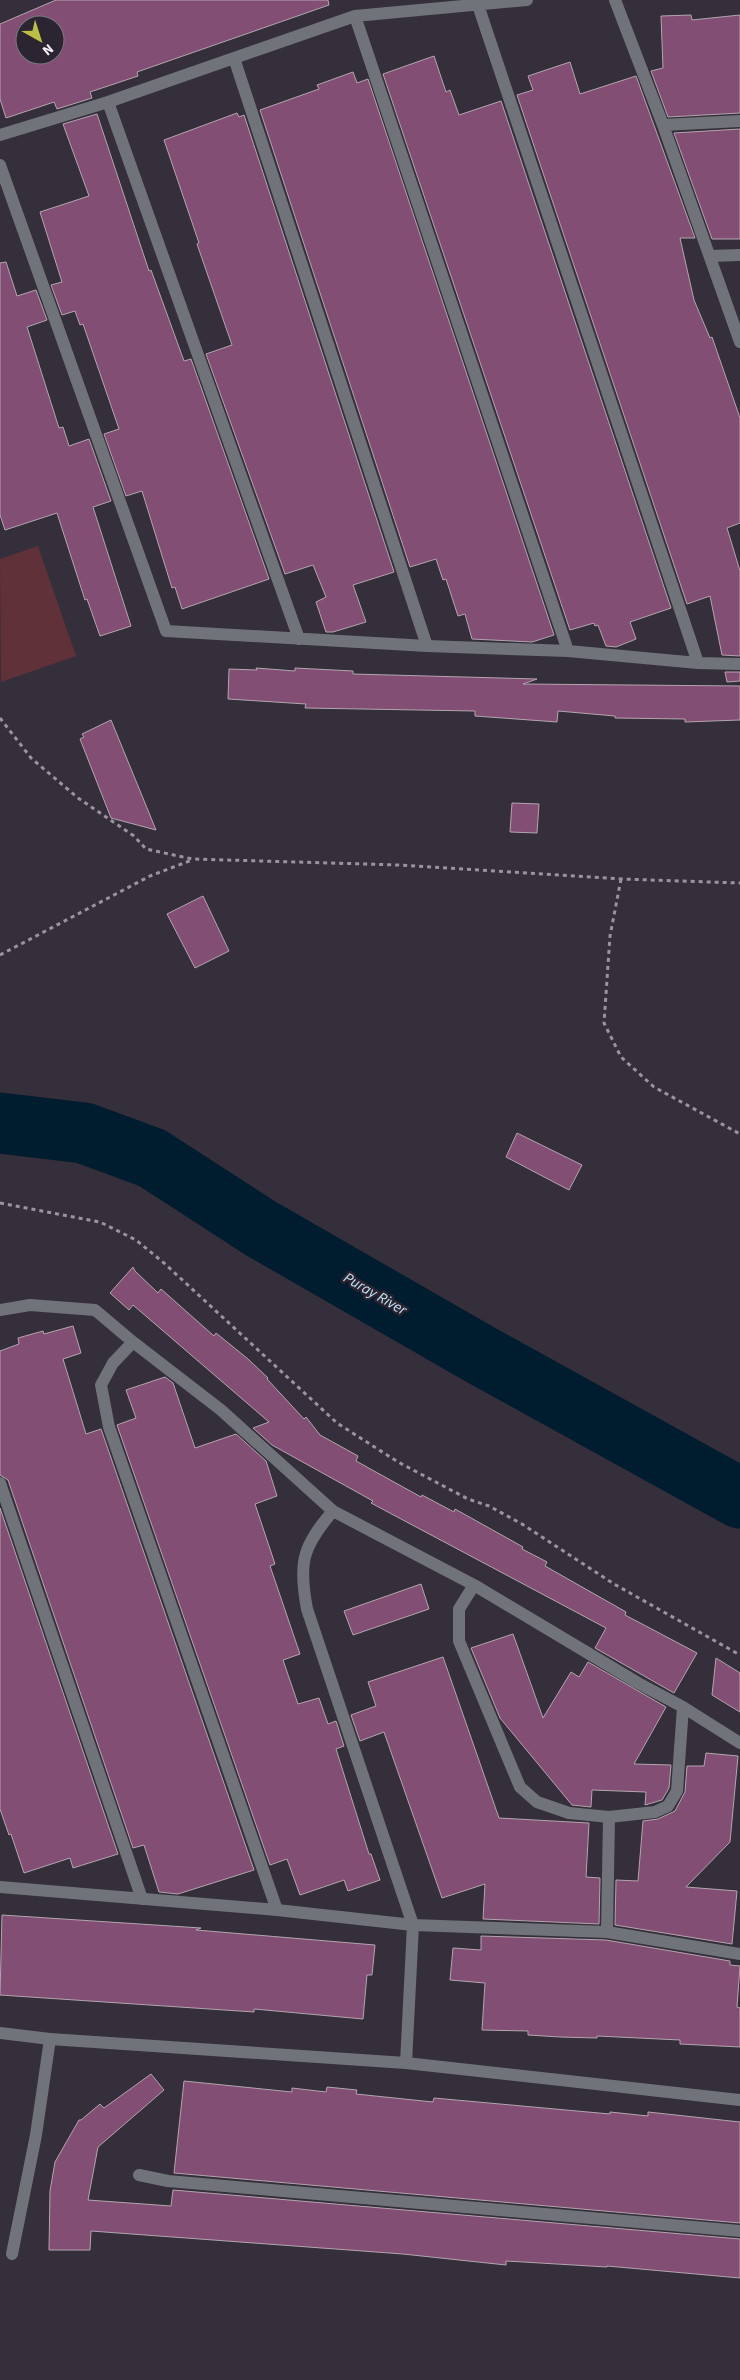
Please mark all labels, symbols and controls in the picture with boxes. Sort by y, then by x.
north arrow [15,15,65,65]
text: N [38,39,57,60]
water label: Puray River [340,1267,411,1321]

